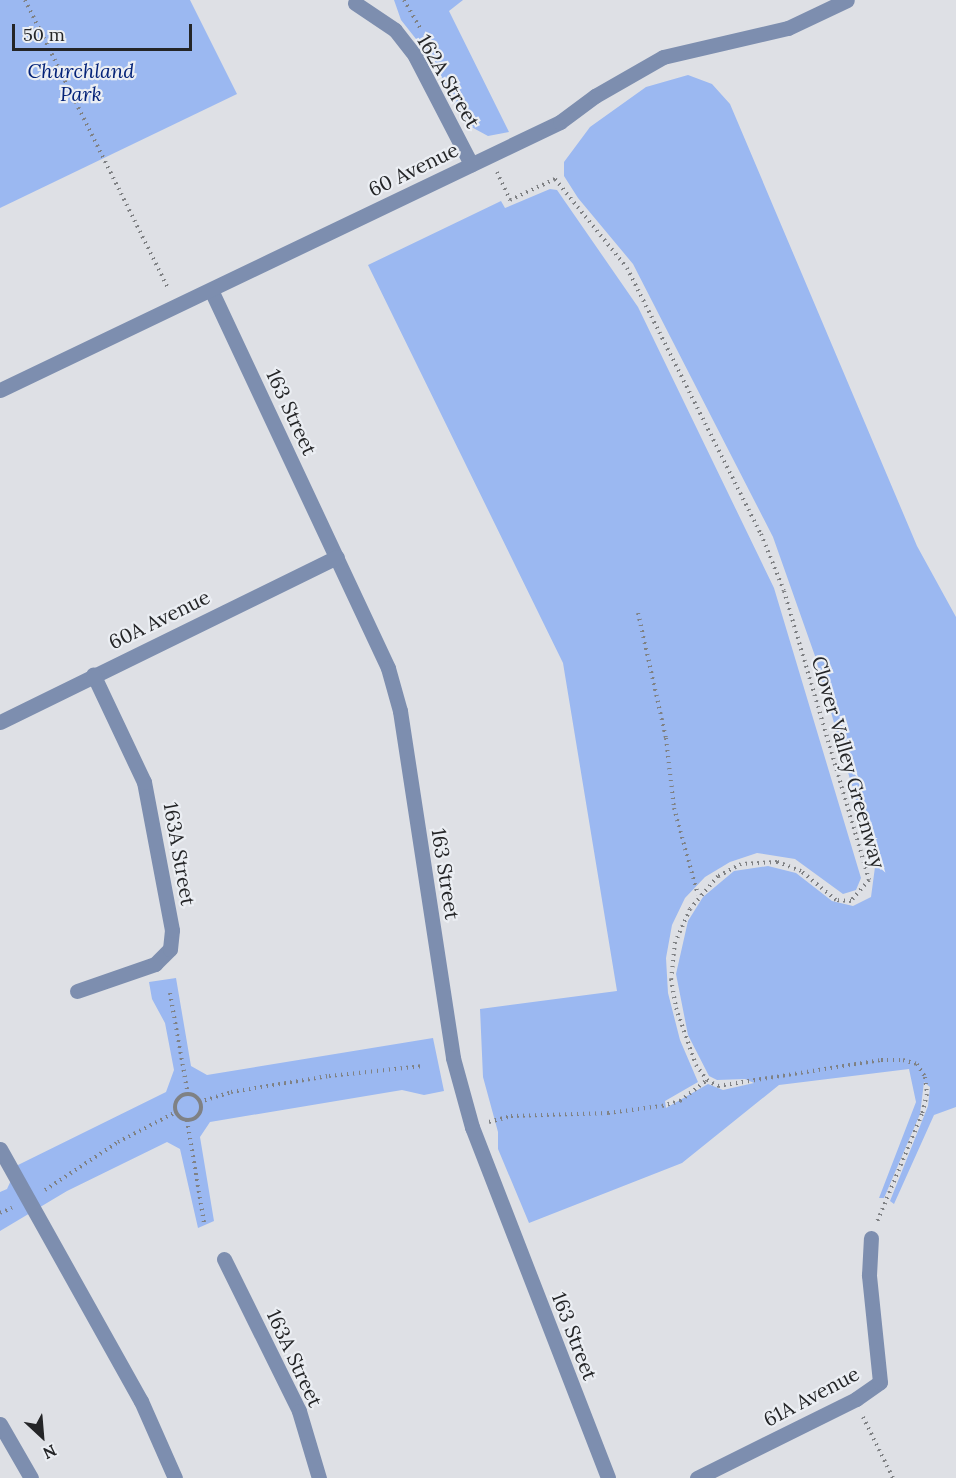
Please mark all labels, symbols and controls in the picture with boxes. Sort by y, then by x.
scale bar [15,12,195,50]
text: 50 m [23,23,65,46]
street label: 162A Street [413,30,485,132]
park label: Churchland Park [28,58,134,105]
street label: 60 Avenue [364,137,462,201]
street label: 163 Street [262,365,322,459]
street label: 60A Avenue [104,584,214,654]
street label: Clover Valley Greenway [807,653,891,871]
street label: 163A Street [159,800,201,908]
street label: 163 Street [427,827,465,921]
street label: 163 Street [547,1289,603,1383]
street label: 163A Street [262,1306,328,1410]
street label: 61A Avenue [759,1361,863,1431]
north arrow [12,1406,72,1466]
text: N [40,1440,60,1464]

